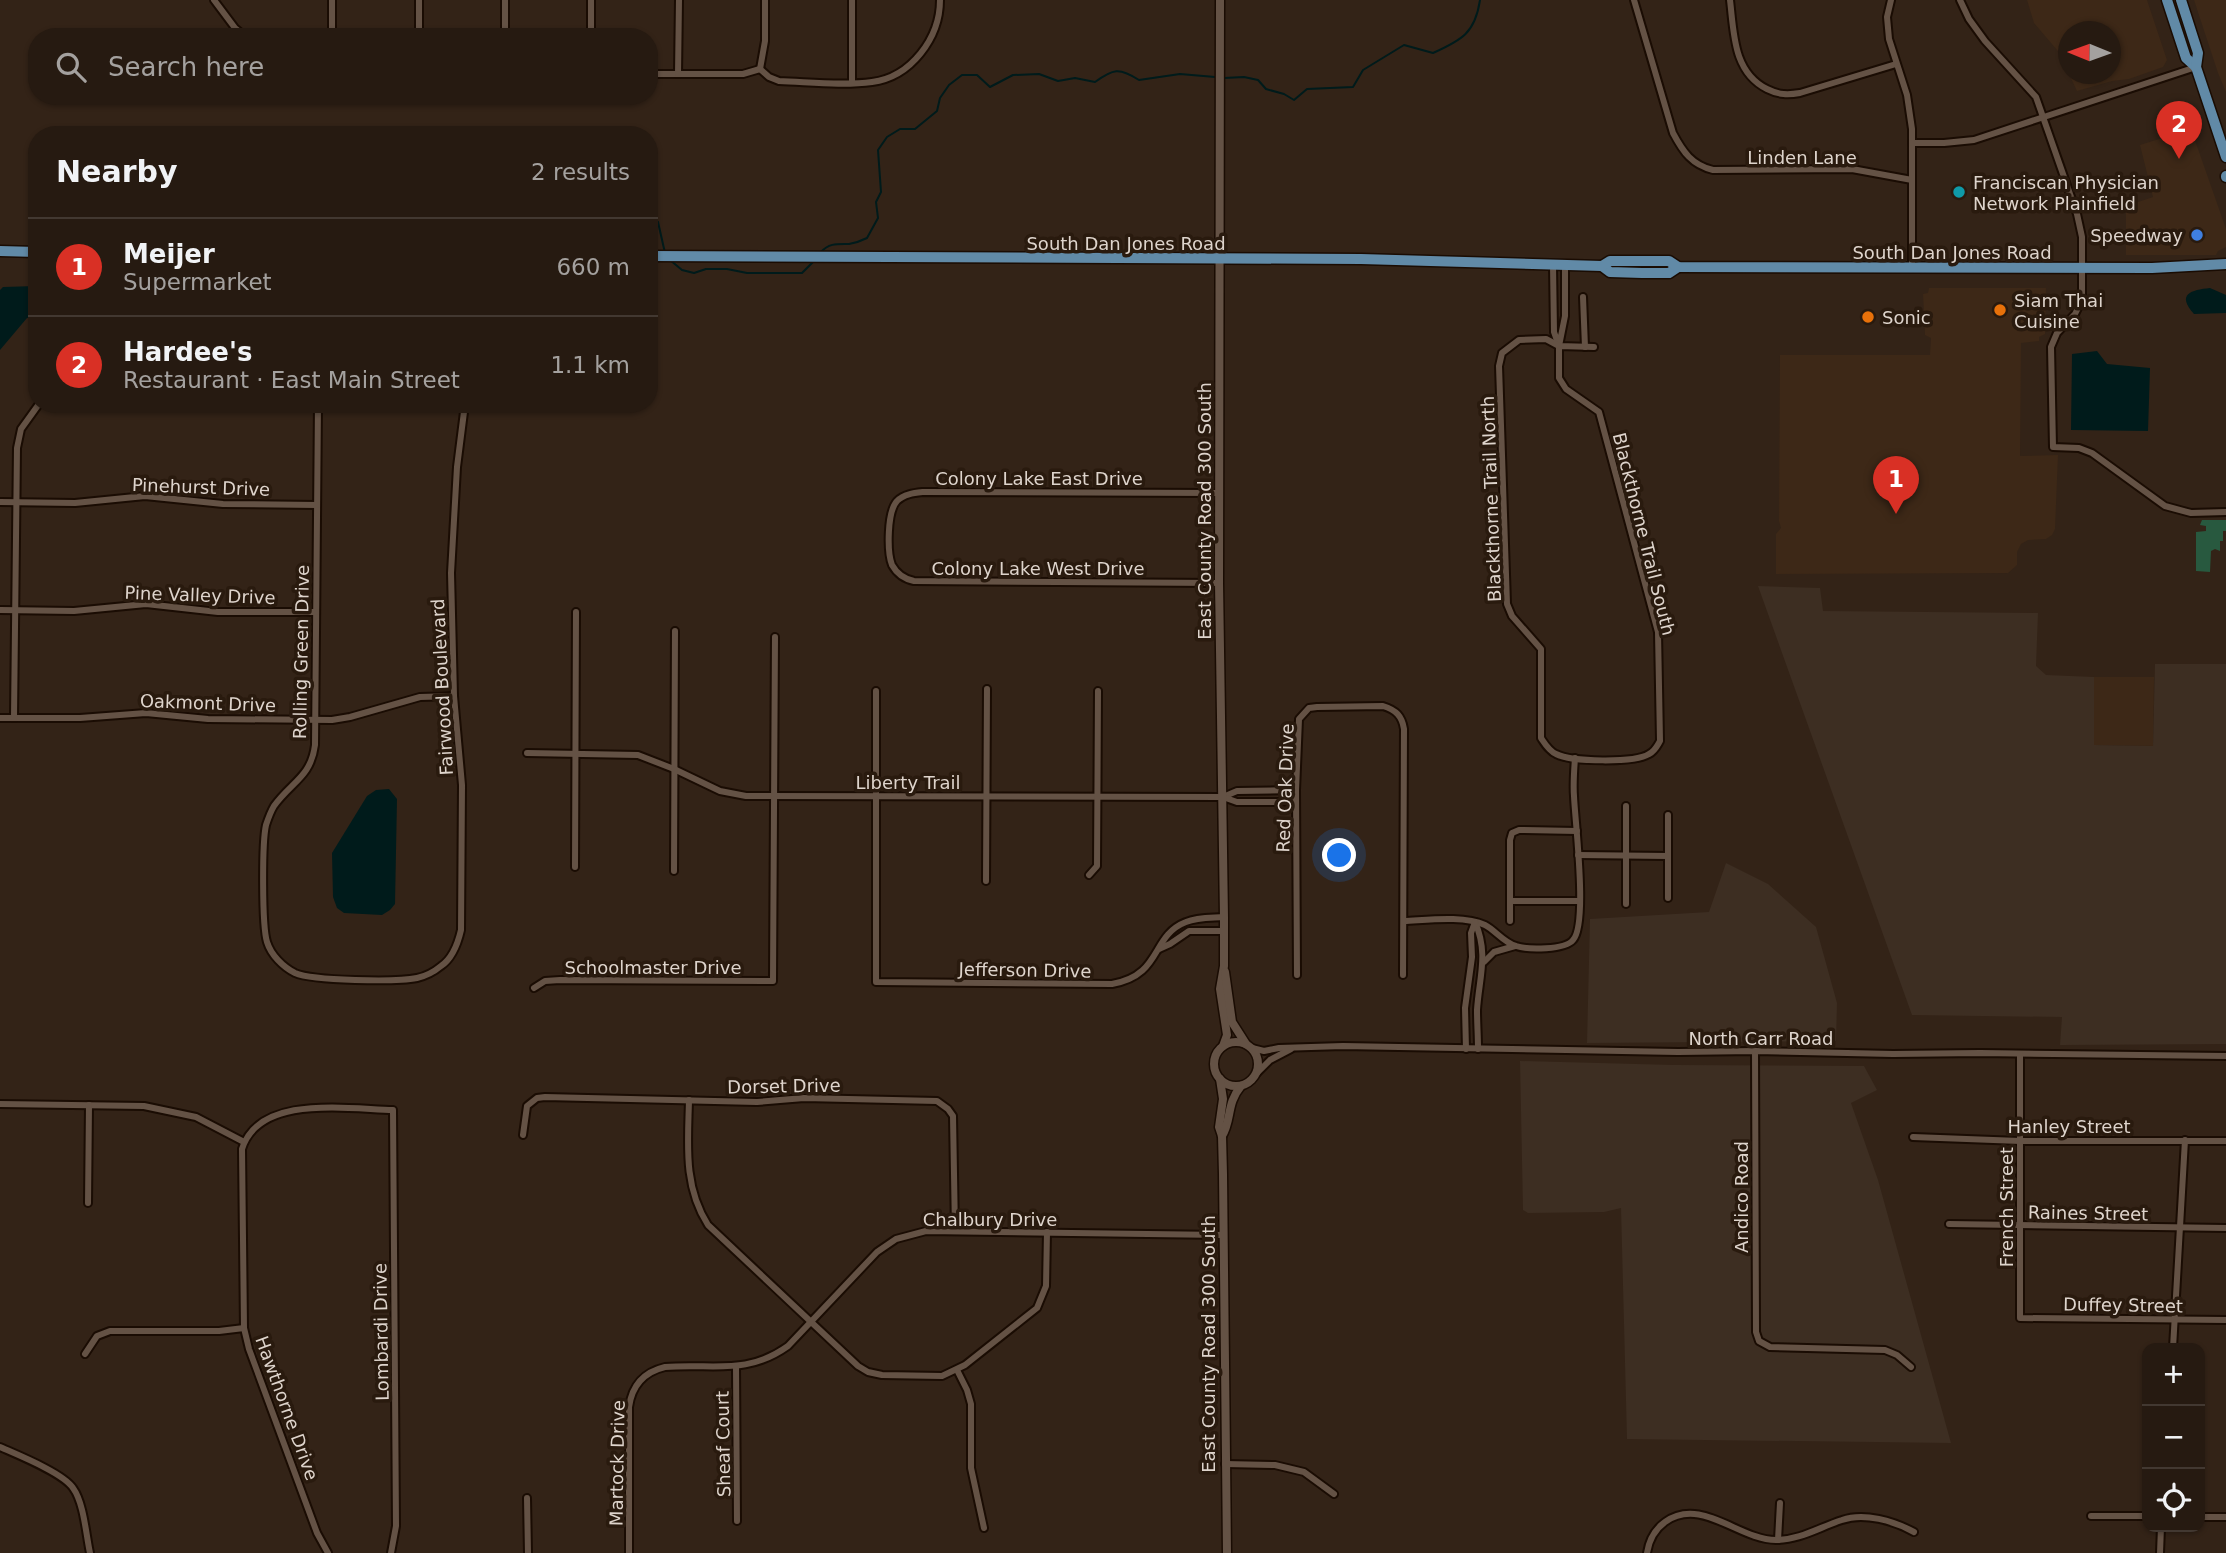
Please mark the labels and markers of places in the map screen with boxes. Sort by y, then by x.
pin: 2 [2156,101,2202,159]
place label: Franciscan Physician Network Plainfield [1973,172,2159,214]
marker: Franciscan Physician Network Plainfield [1951,184,1967,200]
place label: Speedway [2090,225,2183,246]
marker: Speedway [2189,227,2205,243]
place label: Siam Thai Cuisine [2014,290,2103,332]
marker: Siam Thai Cuisine [1992,302,2008,318]
place label: Sonic [1882,307,1931,328]
marker: Sonic [1860,309,1876,325]
pin: 1 [1873,456,1919,514]

